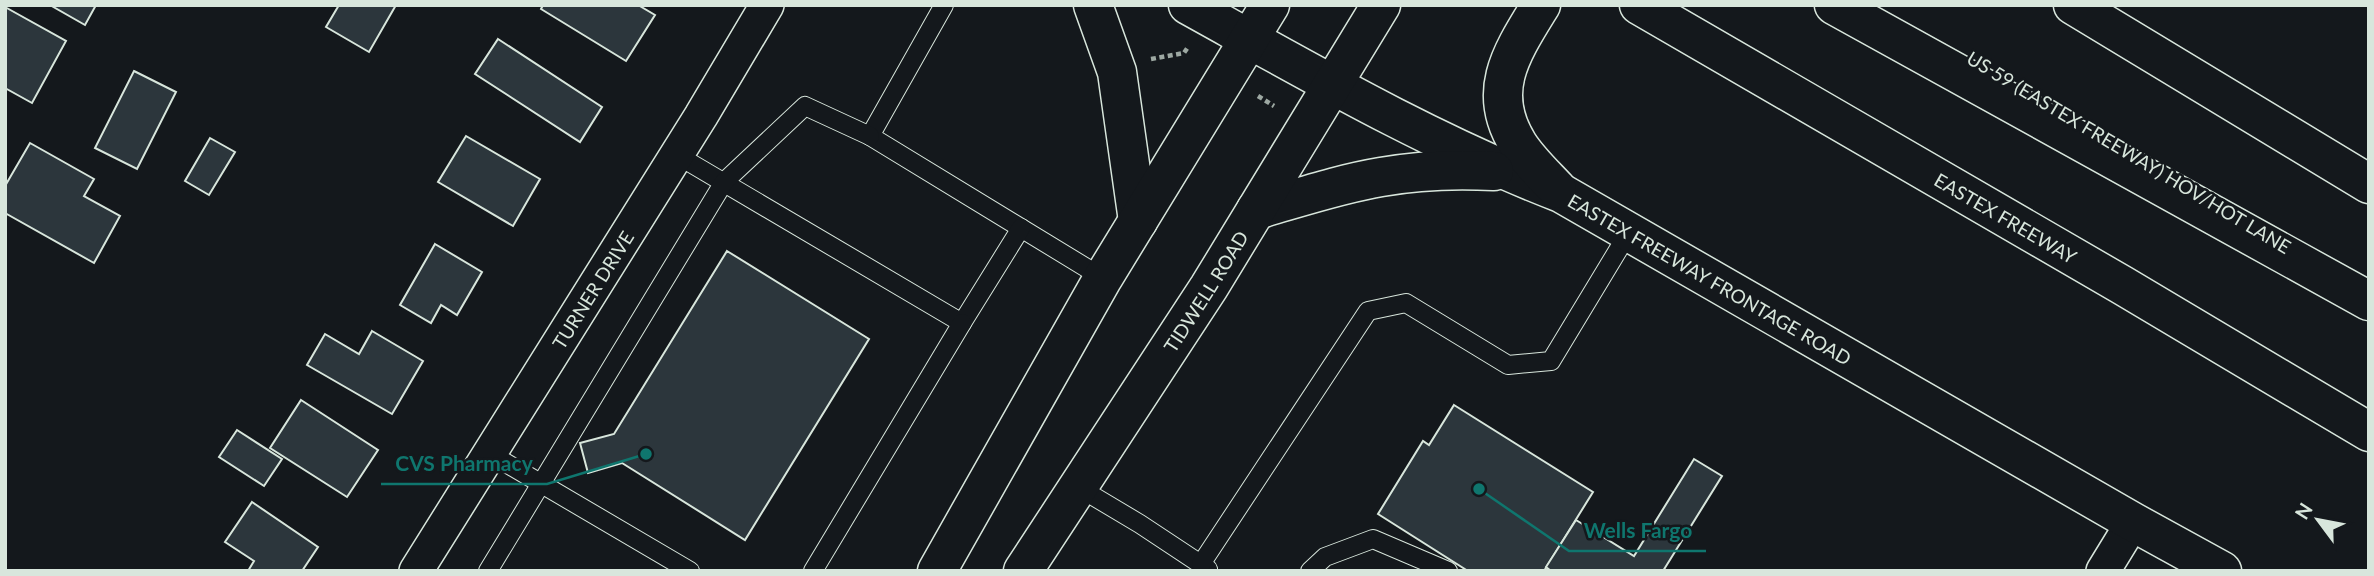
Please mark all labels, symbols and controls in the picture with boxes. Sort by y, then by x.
street label: US 59 (EASTEX FREEWAY) HOV/HOT LANE [1963,46,2295,258]
street label: EASTEX FREEWAY [1930,167,2080,267]
street label: EASTEX FREEWAY FRONTAGE ROAD [1564,188,1856,369]
street label: TURNER DRIVE [547,226,638,353]
street label: TIDWELL ROAD [1158,226,1252,356]
callout: CVS Pharmacy [381,442,547,484]
text: CVS Pharmacy [395,450,534,475]
north arrow [2283,485,2353,555]
text: N [2290,498,2317,523]
callout: Wells Fargo [1569,509,1706,551]
text: Wells Fargo [1584,517,1692,542]

